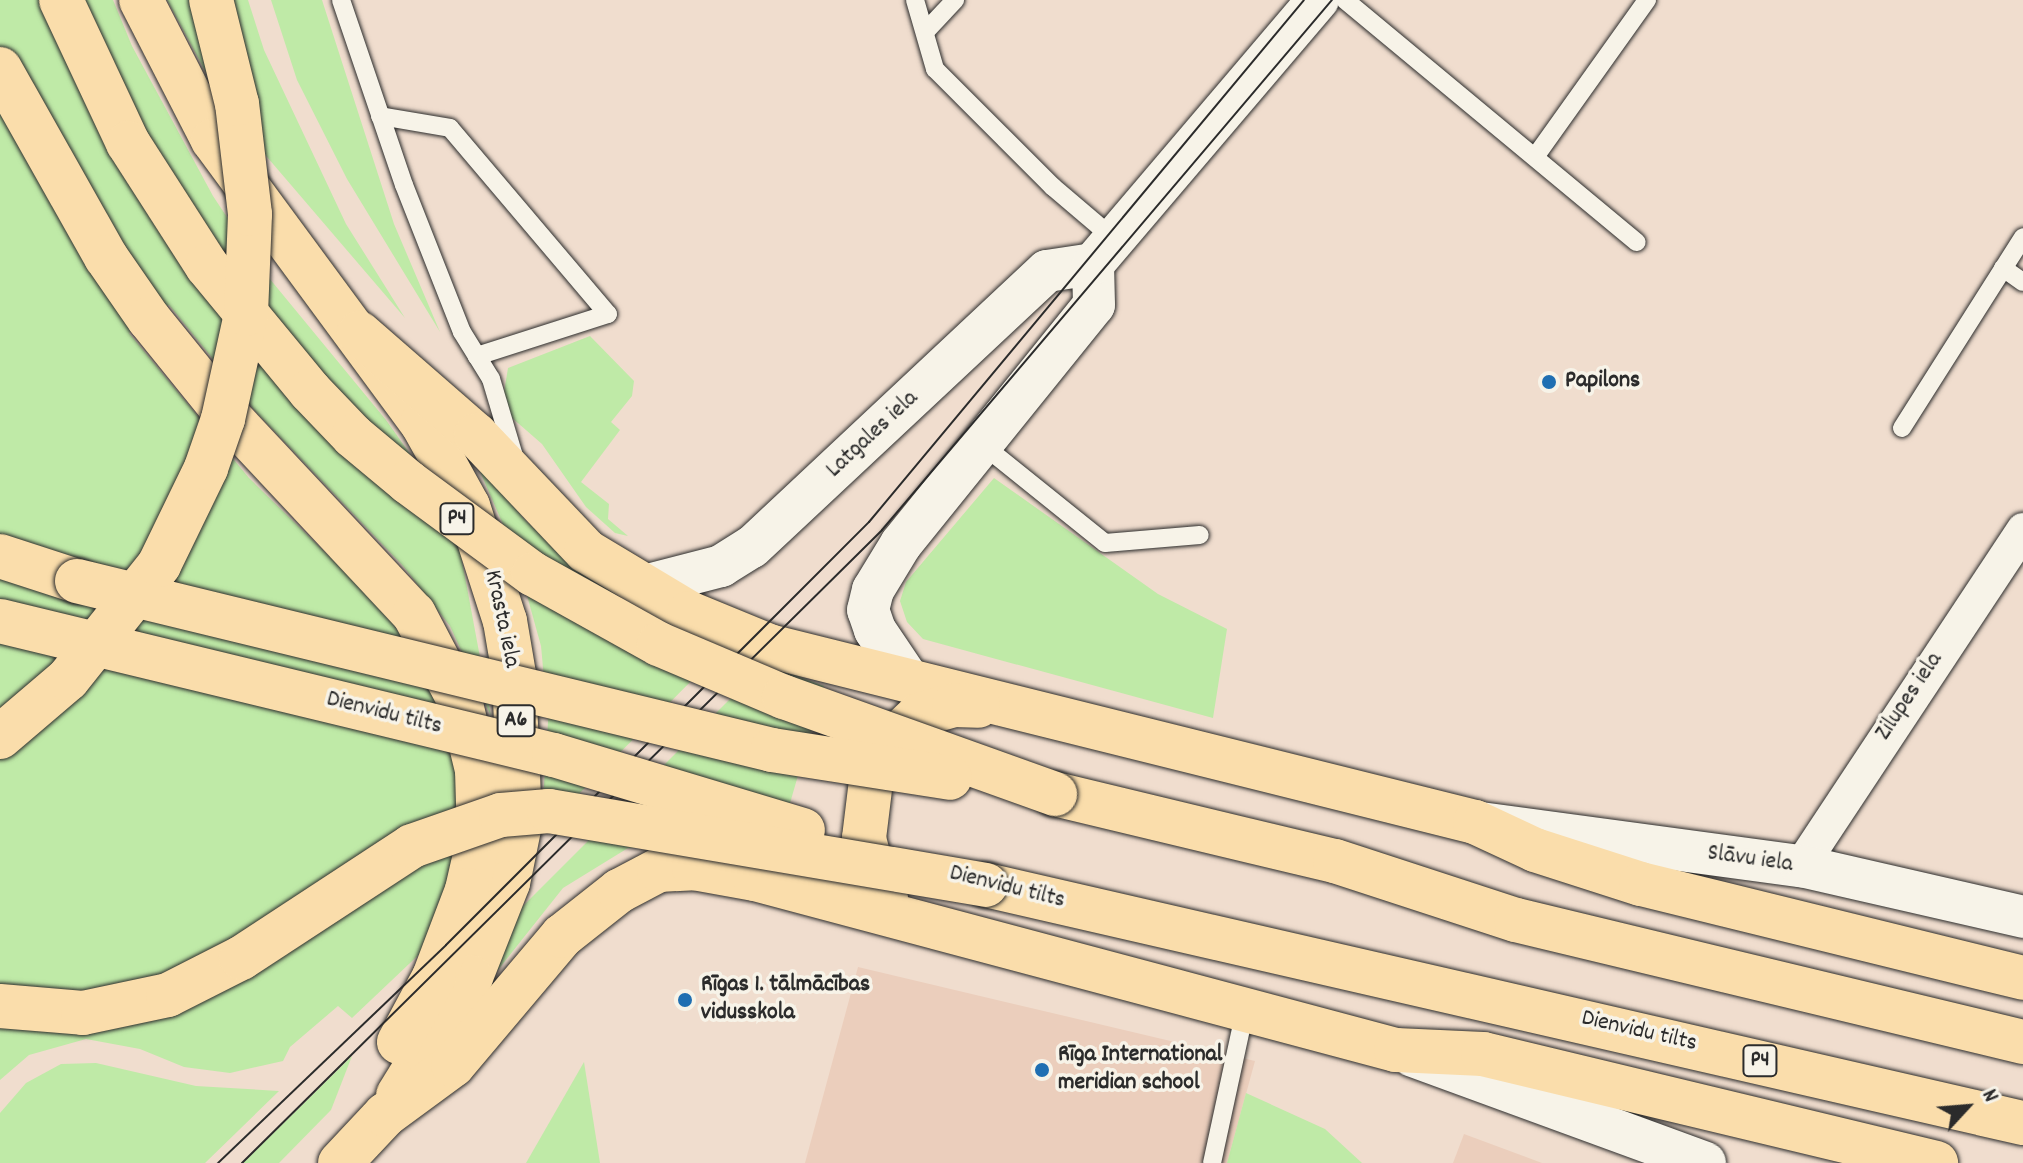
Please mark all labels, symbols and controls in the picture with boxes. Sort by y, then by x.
place label: Papilons [1565,368,1640,396]
marker: Papilons [1540,373,1558,391]
street label: Latgales iela [821,385,925,485]
road number: P4 [439,501,475,537]
street label: Krasta iela [477,568,525,670]
street label: Zilupes iela [1870,647,1950,747]
street label: Dienvidu tilts [323,686,445,742]
road number: A6 [496,703,536,739]
street label: Slāvu iela [1705,840,1795,880]
street label: Dienvidu tilts [946,860,1068,916]
place label: Rīgas 1. tālmācības vidusskola [701,972,870,1028]
marker: Rīgas 1. tālmācības vidusskola [676,991,694,1009]
street label: Dienvidu tilts [1578,1005,1700,1059]
place label: Rīga International meridian school [1058,1042,1223,1098]
road number: P4 [1742,1043,1778,1079]
marker: Rīga International meridian school [1033,1061,1051,1079]
north arrow [1927,1067,2007,1147]
text: N [1973,1085,2005,1108]

